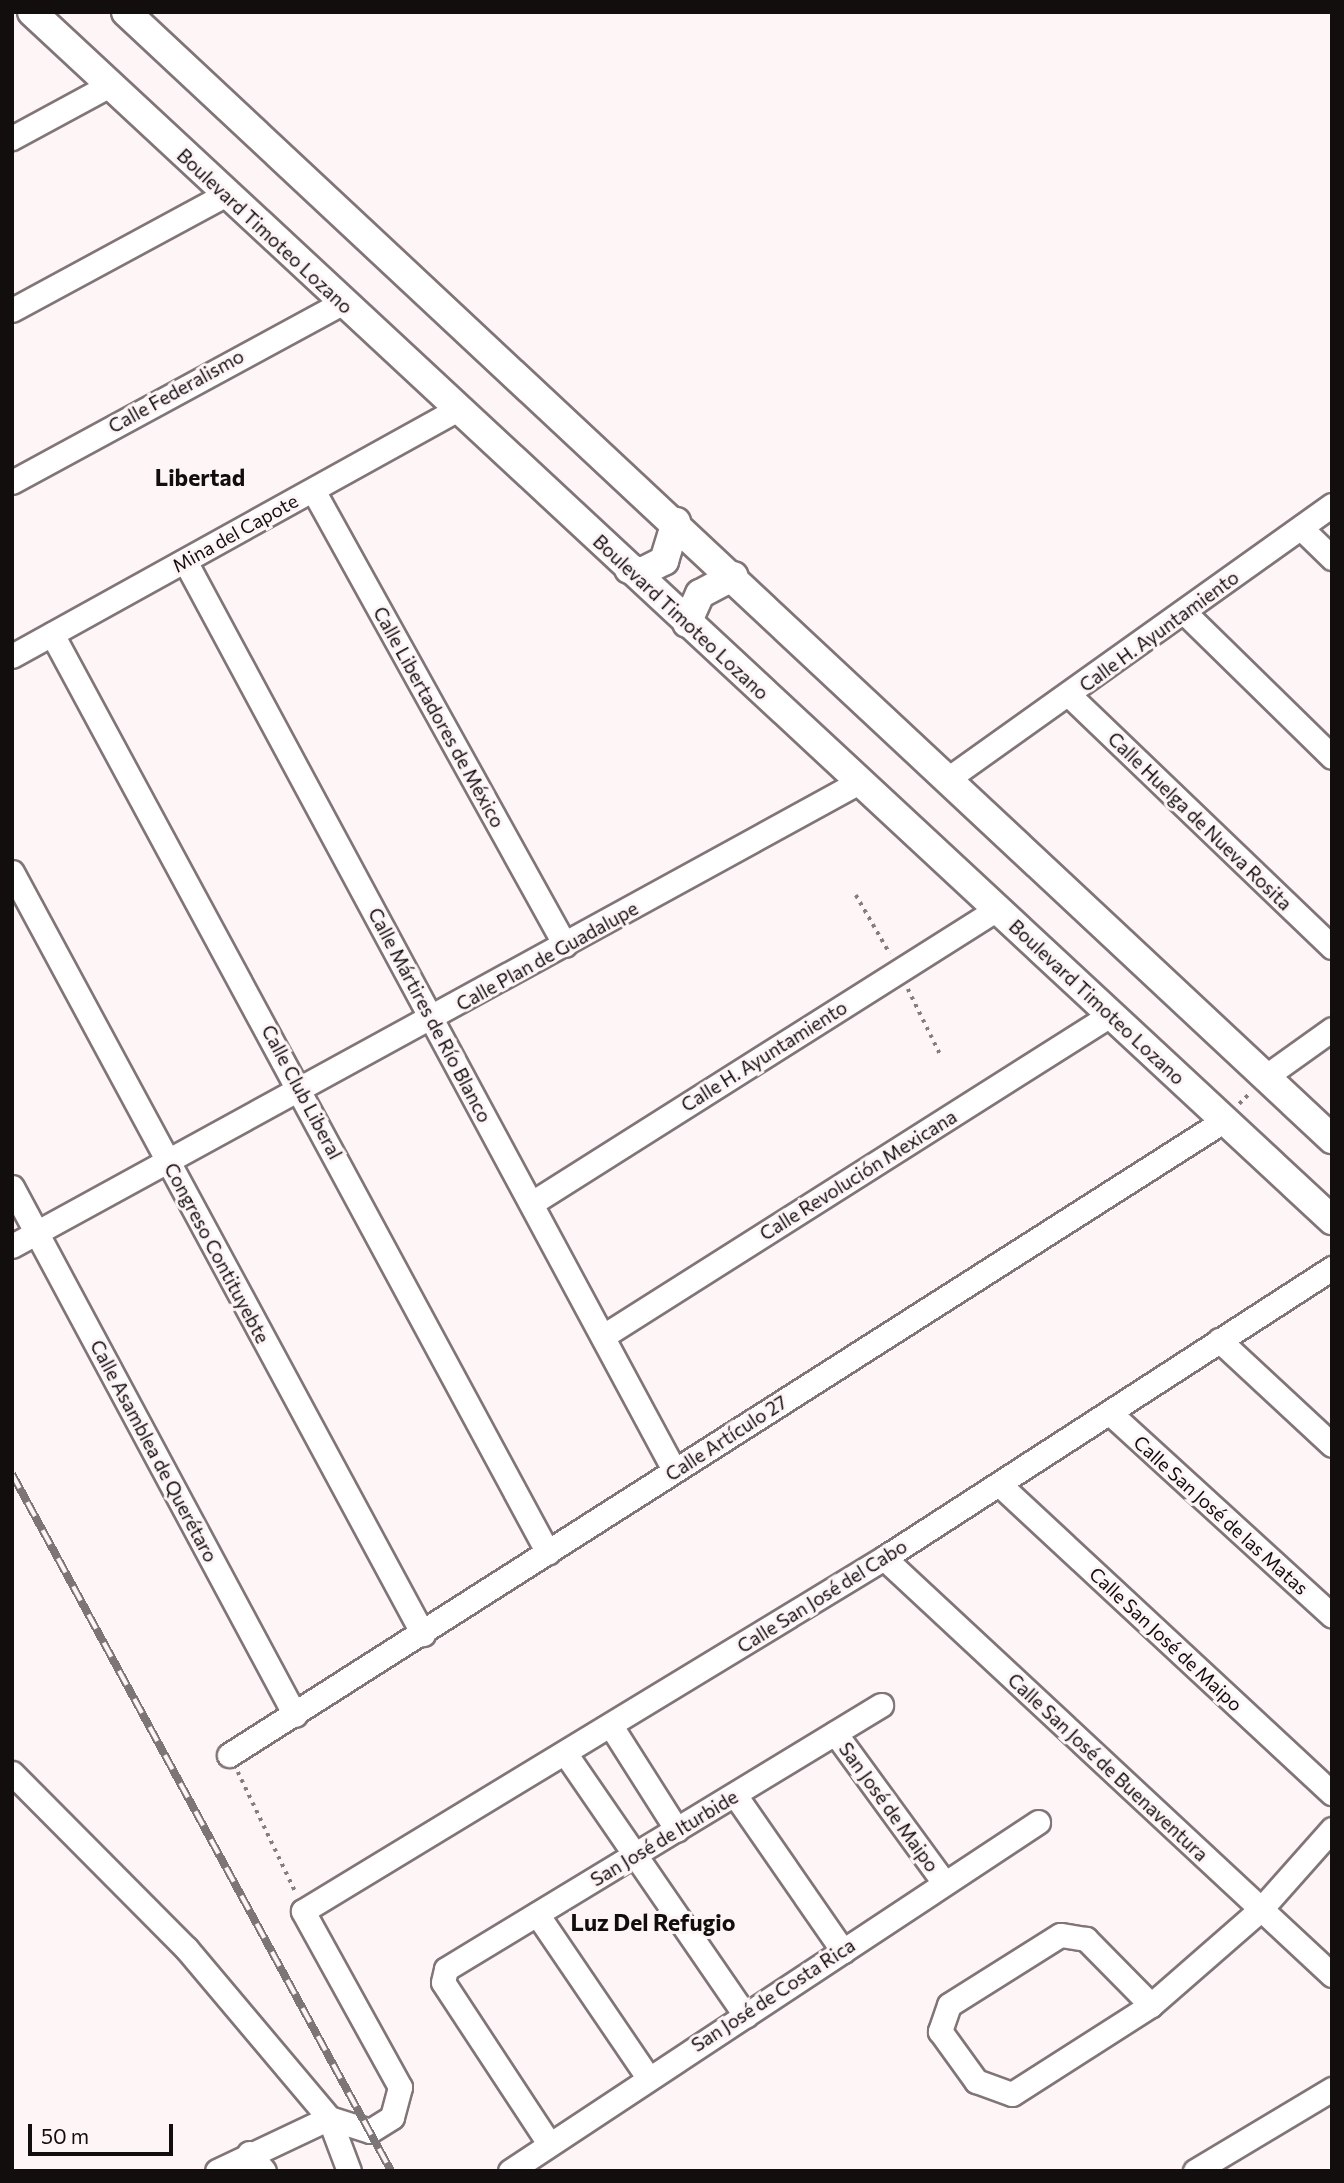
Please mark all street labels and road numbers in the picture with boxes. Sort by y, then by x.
street label: Boulevard Timoteo Lozano [173,144,357,318]
street label: Calle Federalismo [104,344,248,438]
street label: Mina del Capote [168,489,302,577]
street label: Boulevard Timoteo Lozano [589,530,773,704]
street label: Calle H. Ayuntamiento [1075,566,1243,696]
street label: Calle Libertadores de México [369,603,509,831]
street label: Calle Huelga de Nueva Rosita [1103,727,1297,915]
street label: Calle Plan de Guadalupe [452,897,642,1015]
street label: Calle Mártires de Río Blanco [364,904,496,1126]
street label: Boulevard Timoteo Lozano [1005,915,1189,1089]
street label: Calle H. Ayuntamiento [677,996,851,1116]
street label: Calle Club Liberal [257,1021,347,1163]
street label: Calle Revolución Mexicana [755,1105,961,1245]
street label: Congreso Contituyebte [160,1159,274,1347]
street label: Calle Asamblea de Querétaro [86,1336,222,1566]
street label: Calle Artículo 27 [661,1390,791,1486]
street label: Calle San José de las Matas [1129,1431,1313,1599]
street label: Calle San José del Cabo [733,1534,911,1658]
street label: Calle San José de Maipo [1085,1562,1247,1716]
street label: Calle San José de Buenaventura [1003,1668,1213,1866]
street label: San José de Maipo [834,1738,944,1876]
street label: San José de Iturbide [586,1785,742,1891]
street label: San José de Costa Rica [687,1934,859,2056]

